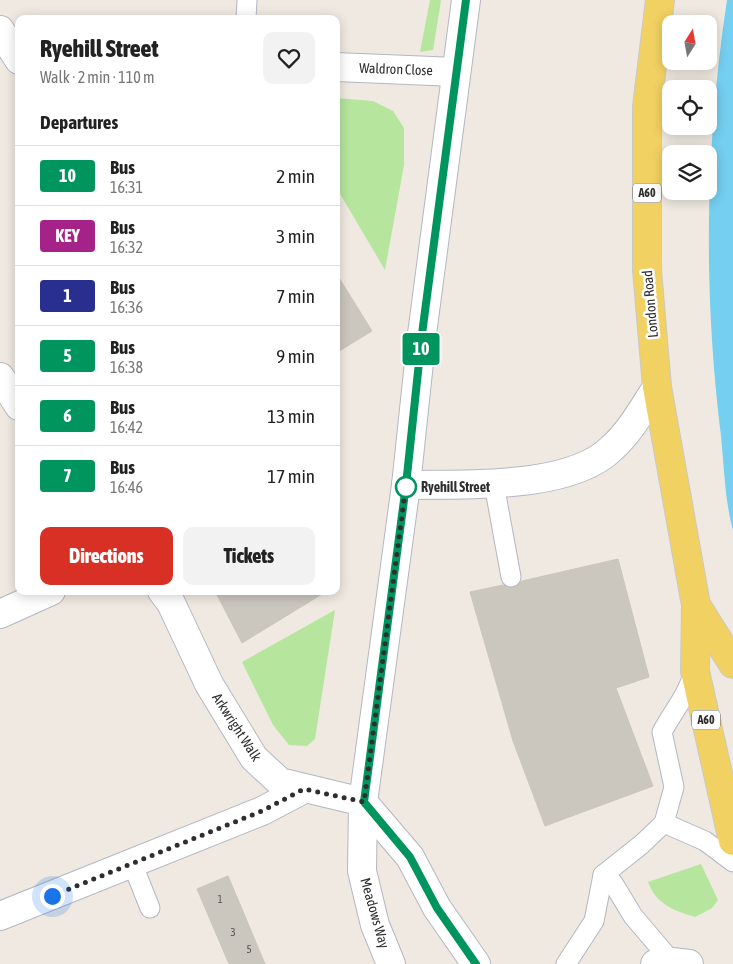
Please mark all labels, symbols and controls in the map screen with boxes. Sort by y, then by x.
north arrow [662,15,718,70]
map controls [662,15,717,200]
button: heart [263,32,315,84]
text: Ryehill Street [40,35,158,62]
street label: Waldron Close [359,60,433,78]
text: Walk · 2 min · 110 m [40,68,154,86]
button: locate [662,80,717,135]
text: Departures [40,111,118,133]
button: layers [662,145,717,200]
text: Bus [110,156,135,178]
text: 10 [59,165,76,186]
text: 2 min [276,165,315,187]
text: 16:31 [110,178,143,196]
road number: A60 [633,184,661,202]
text: Bus [110,216,135,238]
text: KEY [55,225,80,246]
text: 3 min [276,225,315,247]
text: 16:32 [110,238,143,256]
street label: London Road [639,270,661,338]
text: Bus [110,276,135,298]
text: 1 [63,285,72,306]
text: 7 min [276,285,315,307]
text: 16:36 [110,298,143,316]
line badge: 10 [398,333,444,365]
text: Bus [110,336,135,358]
text: 10 [413,338,429,359]
text: 5 [63,345,72,366]
text: 9 min [276,345,315,367]
text: 16:38 [110,358,143,376]
text: Bus [110,396,135,418]
text: 6 [63,405,72,426]
text: 13 min [267,405,315,427]
text: 16:42 [110,418,143,436]
text: Bus [110,456,135,478]
text: 7 [63,465,72,486]
text: 17 min [267,465,315,487]
marker: Ryehill Street [395,476,417,498]
text: 16:46 [110,478,143,496]
place label: Ryehill Street [421,479,490,495]
button: Directions [40,527,173,585]
button: Tickets [183,527,315,585]
street label: Arkwright Walk [209,690,265,764]
road number: A60 [692,710,720,730]
street label: Meadows Way [357,876,393,950]
your location [40,884,65,909]
house number: 1 [217,893,223,905]
house number: 3 [230,926,236,938]
house number: 5 [246,943,252,955]

